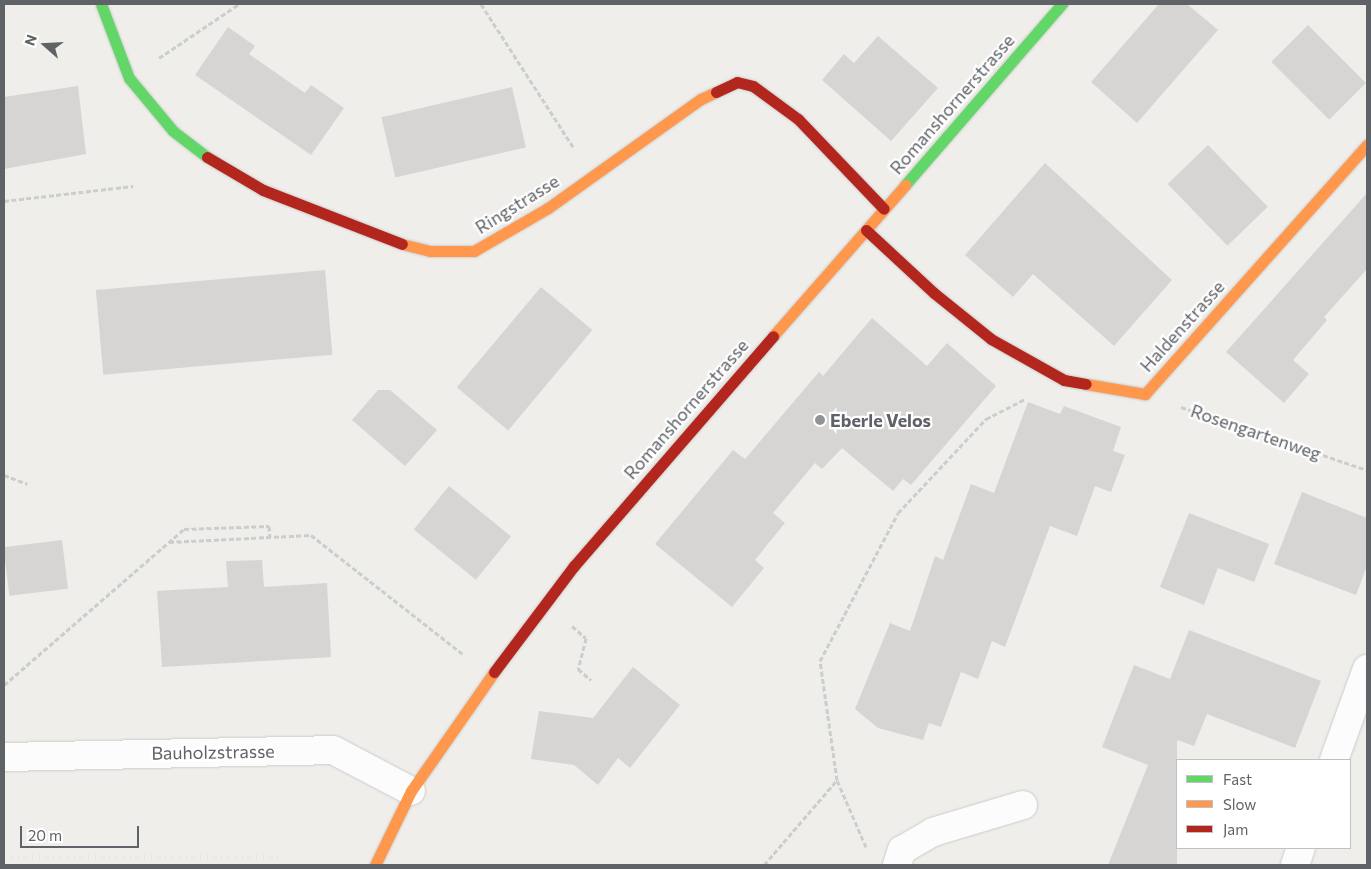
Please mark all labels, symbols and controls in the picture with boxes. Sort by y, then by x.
north arrow [20,20,70,70]
street label: Romanshornerstrasse [885,30,1019,178]
text: N [21,32,40,48]
street label: Ringstrasse [471,170,563,238]
street label: Haldenstrasse [1135,276,1229,376]
street label: Romanshornerstrasse [619,335,753,483]
street label: Rosengartenweg [1188,400,1324,464]
place label: Eberle Velos [830,409,931,431]
marker: Eberle Velos [814,414,826,426]
street label: Bauholzstrasse [151,740,275,764]
legend [1176,759,1351,849]
text: Fast [1223,770,1252,788]
text: Slow [1223,795,1256,813]
scale bar [22,816,141,848]
text: Jam [1223,820,1248,838]
text: 20 m [28,826,62,844]

